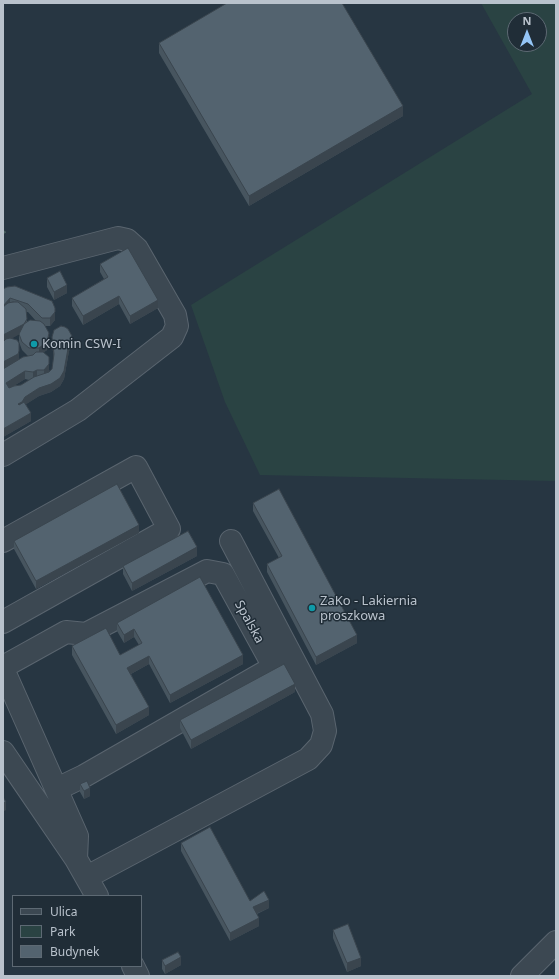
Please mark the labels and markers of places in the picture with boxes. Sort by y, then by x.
place label: Komin CSW-I [42,336,121,352]
marker: Komin CSW-I [29,339,39,349]
place label: ZaKo - Lakiernia proszkowa [320,593,417,624]
marker: ZaKo - Lakiernia proszkowa [307,603,317,613]

